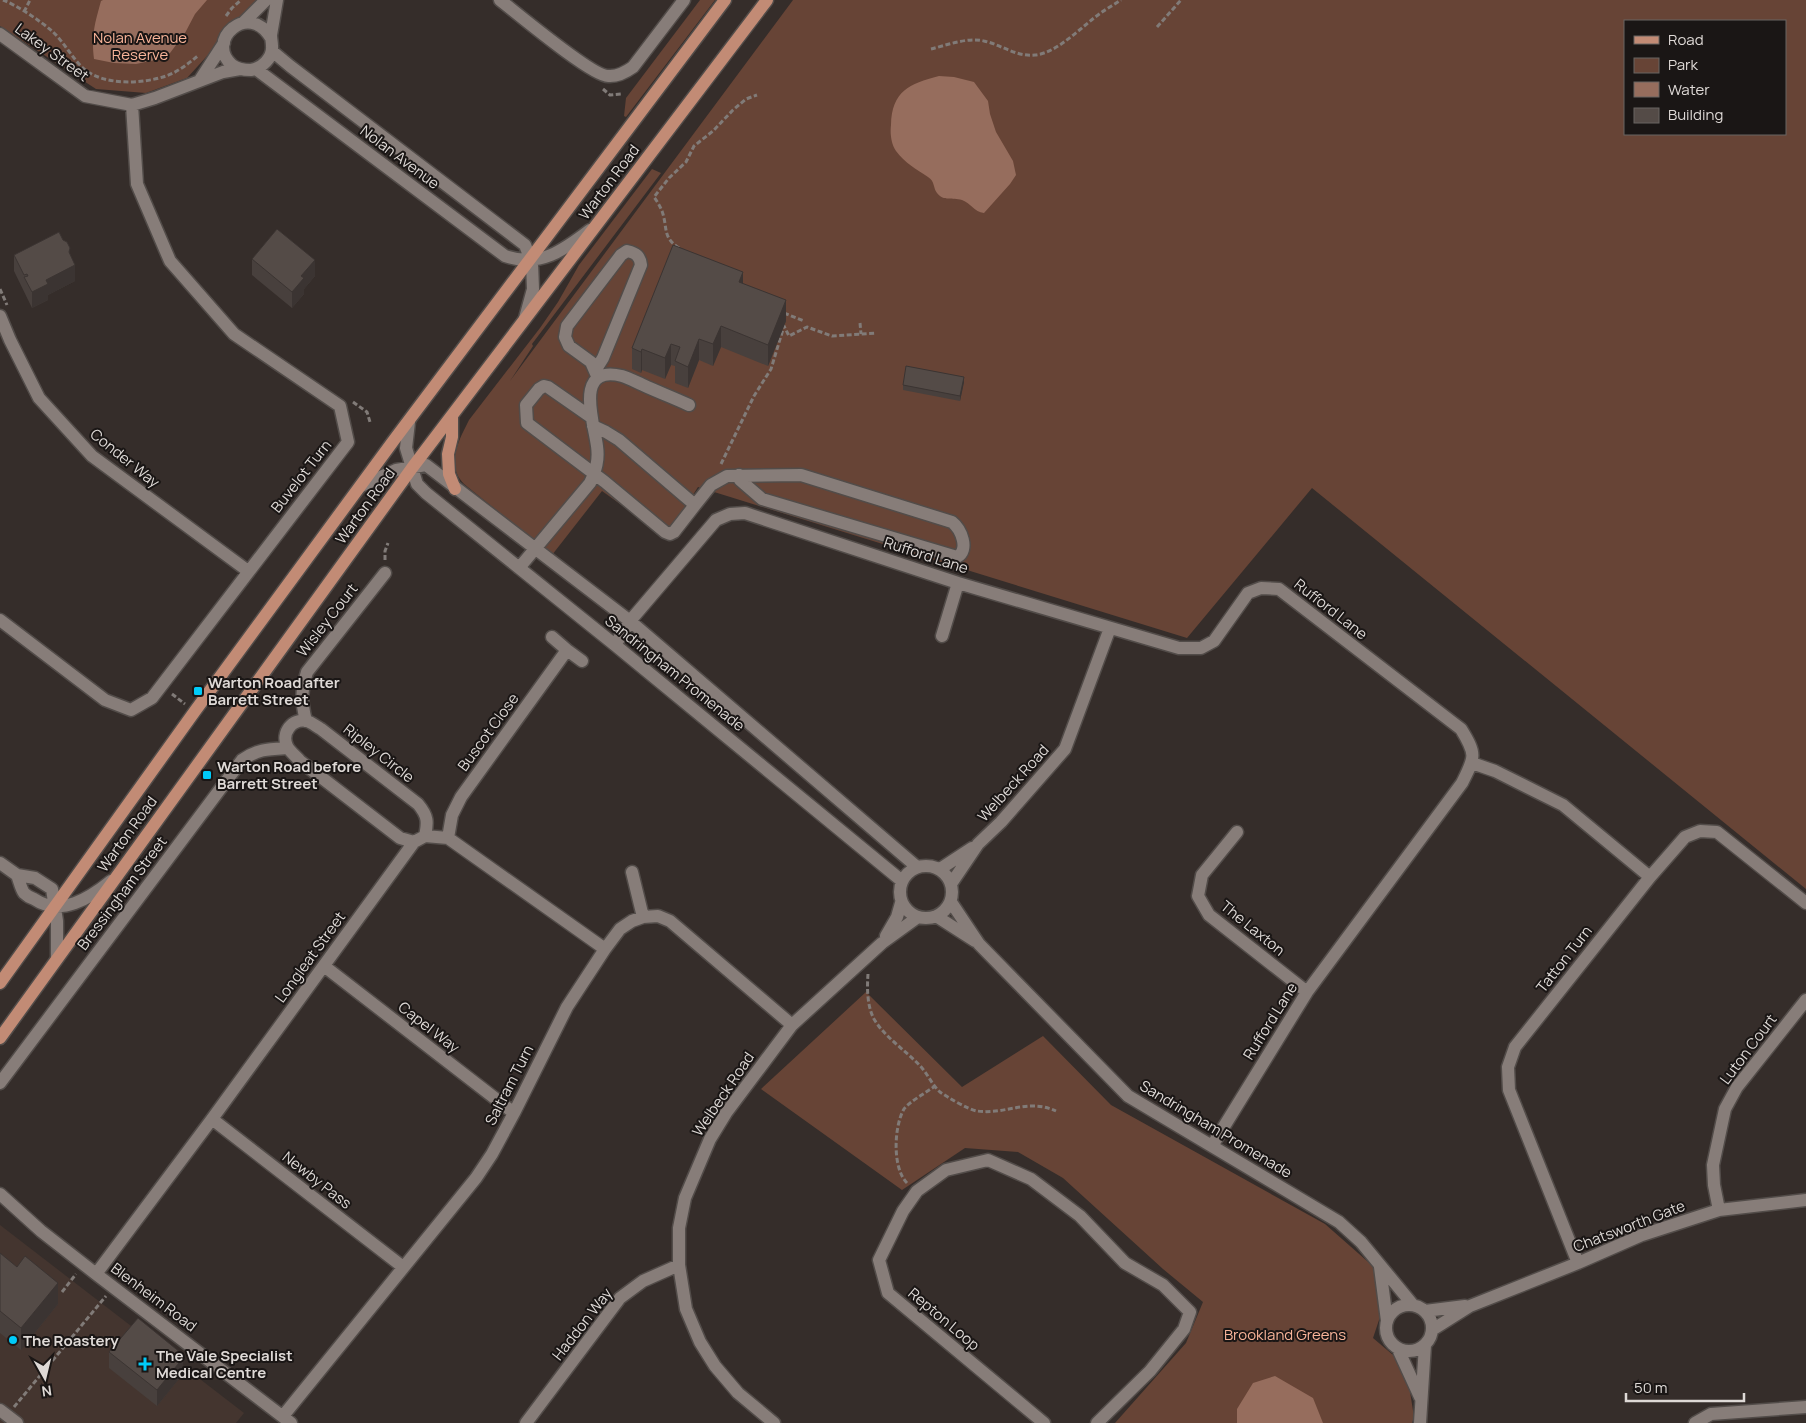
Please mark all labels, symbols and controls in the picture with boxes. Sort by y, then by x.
street label: Lakey Street [11,18,93,86]
legend [1624,20,1786,135]
park label: Nolan Avenue Reserve [93,27,187,65]
text: Road [1668,29,1704,50]
text: Park [1668,54,1698,75]
text: Water [1668,79,1710,100]
text: Building [1668,104,1723,125]
street label: Nolan Avenue [356,120,444,194]
street label: Warton Road [574,140,644,224]
street label: Conder Way [86,424,164,493]
street label: Buvelot Turn [266,435,336,517]
street label: Warton Road [330,464,400,548]
street label: Rufford Lane [881,531,971,579]
street label: Rufford Lane [1290,574,1372,644]
street label: Wisley Court [292,579,362,661]
street label: Sandringham Promenade [601,610,750,736]
place label: Warton Road after Barrett Street [208,672,340,710]
marker: Warton Road after Barrett Street [192,685,204,697]
street label: Buscot Close [453,689,524,775]
street label: Ripley Circle [339,719,419,787]
street label: Welbeck Road [973,740,1053,826]
place label: Warton Road before Barrett Street [217,756,361,794]
marker: Warton Road before Barrett Street [201,769,213,781]
street label: Warton Road [92,792,162,876]
street label: Bressingham Street [72,832,172,954]
street label: The Laxton [1216,896,1290,960]
street label: Longleat Street [270,907,350,1007]
street label: Tatton Turn [1531,921,1597,997]
street label: Rufford Lane [1238,978,1302,1064]
street label: Capel Way [394,996,464,1058]
street label: Luton Court [1715,1010,1781,1088]
street label: Saltram Turn [480,1041,538,1129]
street label: Welbeck Road [687,1048,759,1140]
street label: Sandringham Promenade [1136,1075,1296,1183]
street label: Newby Pass [278,1146,356,1214]
street label: Chatsworth Gate [1570,1195,1688,1257]
street label: Blenheim Road [107,1258,201,1336]
street label: Haddon Way [547,1283,617,1364]
street label: Repton Loop [904,1283,984,1355]
park label: Brookland Greens [1224,1324,1346,1345]
place label: The Roastery [23,1330,119,1351]
marker: The Roastery [7,1334,19,1346]
place label: The Vale Specialist Medical Centre [156,1345,293,1383]
north arrow [20,1353,70,1403]
marker: The Vale Specialist Medical Centre [138,1357,152,1371]
scale bar [1626,1370,1744,1402]
text: 50 m [1634,1377,1668,1398]
text: N [41,1381,53,1401]

